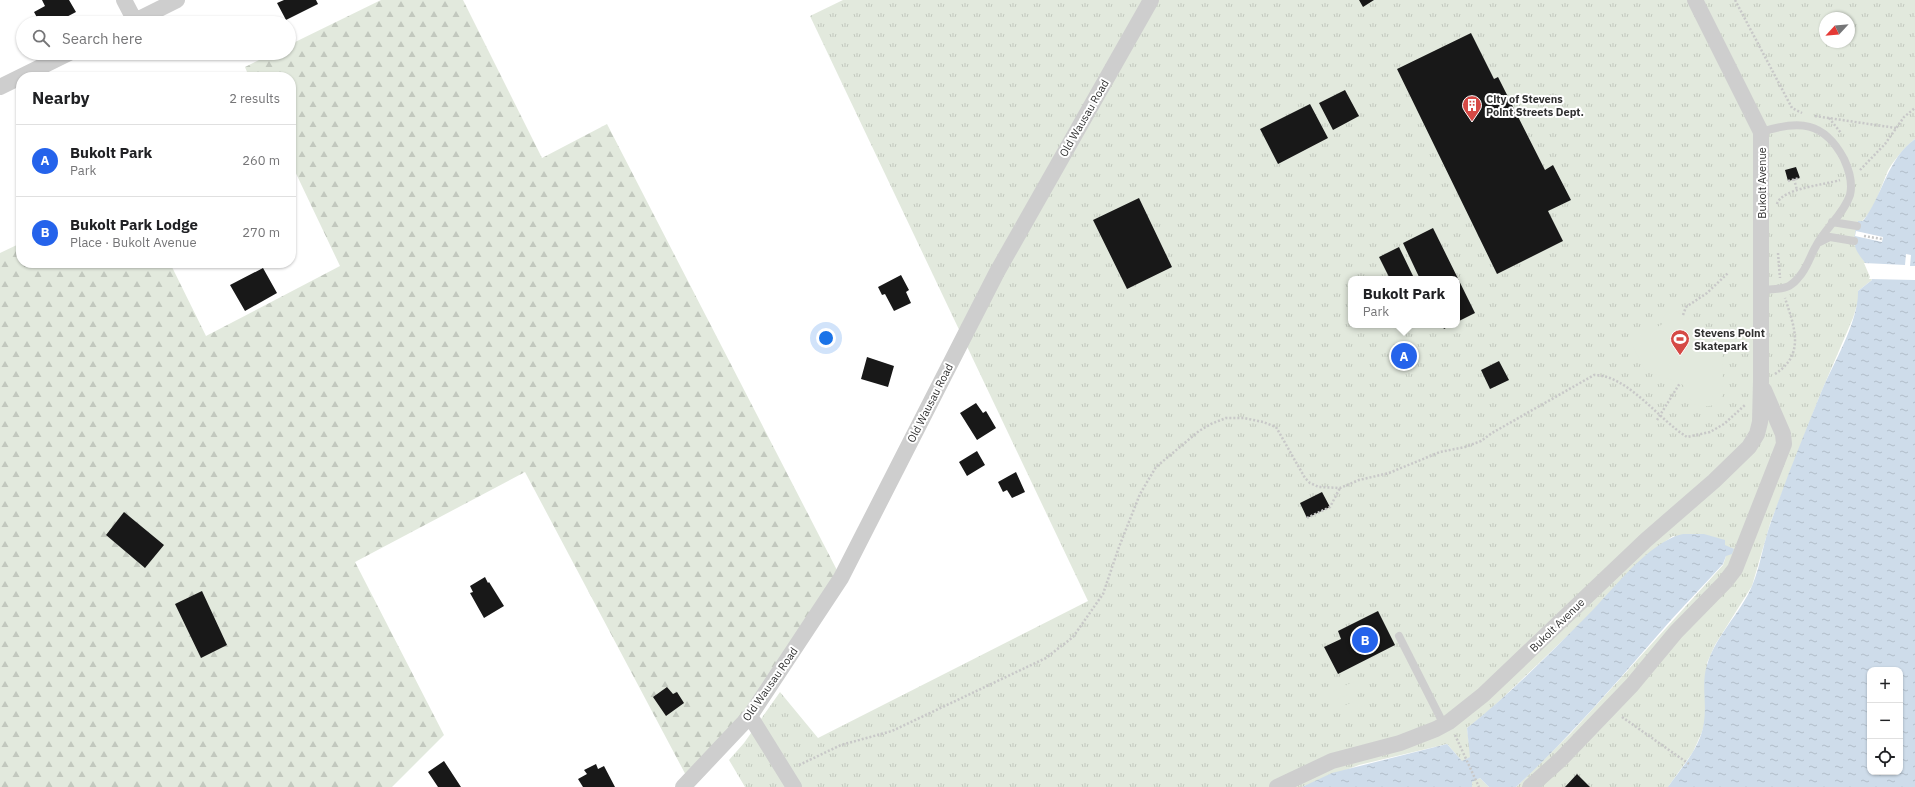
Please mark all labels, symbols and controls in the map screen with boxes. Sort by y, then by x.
north arrow [1819,12,1855,48]
search box [16,16,296,60]
icon: search [30,27,52,49]
text: Search here [62,29,142,48]
street label: Old Wausau Road [1056,77,1112,159]
text: Nearby [32,87,90,109]
text: 2 results [229,90,280,107]
place label: City of Stevens Point Streets Dept. [1486,92,1584,119]
building icon: City of Stevens Point Streets Dept. [1461,94,1483,122]
text: Bukolt Park [70,143,152,162]
street label: Bukolt Avenue [1755,147,1769,219]
text: A [41,152,49,169]
text: 260 m [242,152,280,169]
text: Park [70,162,96,179]
text: Bukolt Park Lodge [70,215,198,234]
text: B [41,224,49,241]
text: 270 m [242,224,280,241]
text: Place · Bukolt Avenue [70,234,197,251]
popup [1348,276,1460,328]
text: Bukolt Park [1363,284,1445,303]
text: Park [1363,303,1389,320]
place label: Stevens Point Skatepark [1694,326,1765,353]
your location [816,328,836,348]
sports icon: Stevens Point Skatepark [1669,328,1691,356]
pin: A [1391,341,1417,371]
street label: Old Wausau Road [904,361,956,445]
street label: Bukolt Avenue [1526,595,1588,655]
pin: B [1352,625,1378,655]
street label: Old Wausau Road [739,644,801,724]
map controls [1867,667,1903,775]
button: + [1867,667,1903,703]
button: − [1867,703,1903,739]
button: locate [1867,739,1903,775]

